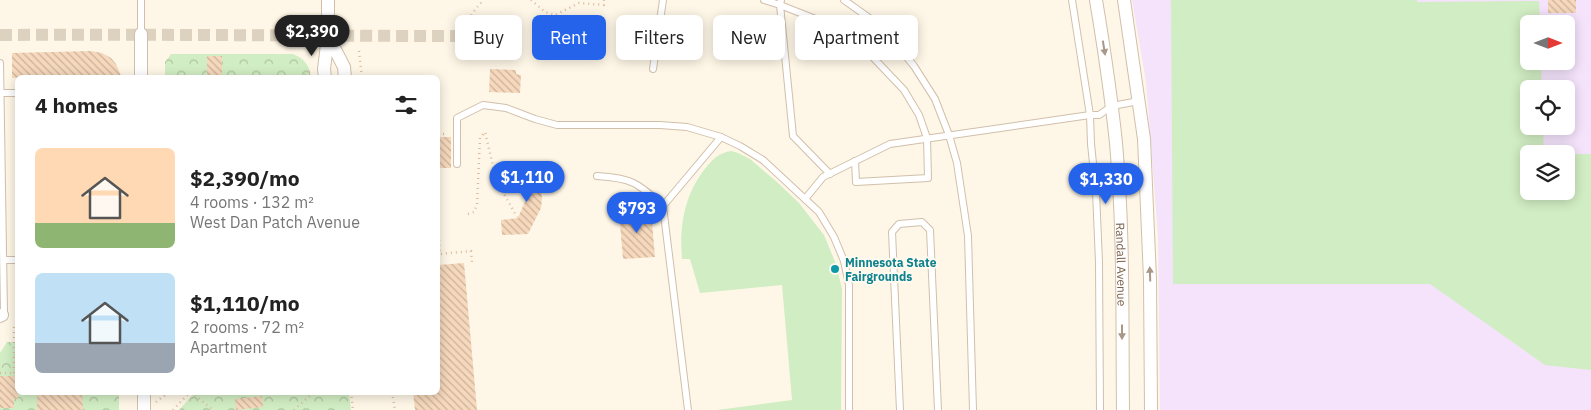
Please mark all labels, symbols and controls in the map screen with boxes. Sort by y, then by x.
pin: $2,390 [271,15,353,57]
chip: Buy [455,15,522,60]
chip: Rent [532,15,606,60]
chip: Filters [616,15,703,60]
chip: New [713,15,785,60]
chip: Apartment [795,15,918,60]
north arrow [1520,15,1575,70]
map controls [1520,15,1575,200]
text: $2,390 [286,21,338,41]
one-way arrow [1100,40,1108,56]
button: locate [1520,80,1575,135]
text: 4 homes [35,91,118,119]
icon: filters [392,91,420,119]
button: layers [1520,145,1575,200]
pin: $1,110 [486,160,568,203]
pin: $1,330 [1065,162,1147,205]
text: $2,390/mo [190,164,300,192]
text: $1,110 [501,167,553,187]
icon: home [75,168,135,228]
text: $1,330 [1080,169,1132,189]
text: 4 rooms · 132 m² [190,192,314,212]
pin: $793 [607,192,667,234]
text: $793 [618,198,656,218]
text: West Dan Patch Avenue [190,212,360,232]
street label: Randall Avenue [1113,222,1130,307]
place label: Minnesota State Fairgrounds [845,255,937,284]
marker: Minnesota State Fairgrounds [829,263,841,275]
one-way arrow [1146,266,1154,282]
text: $1,110/mo [190,289,300,317]
icon: home [75,293,135,353]
text: 2 rooms · 72 m² [190,317,304,337]
one-way arrow [1119,324,1127,340]
text: Apartment [190,337,267,357]

